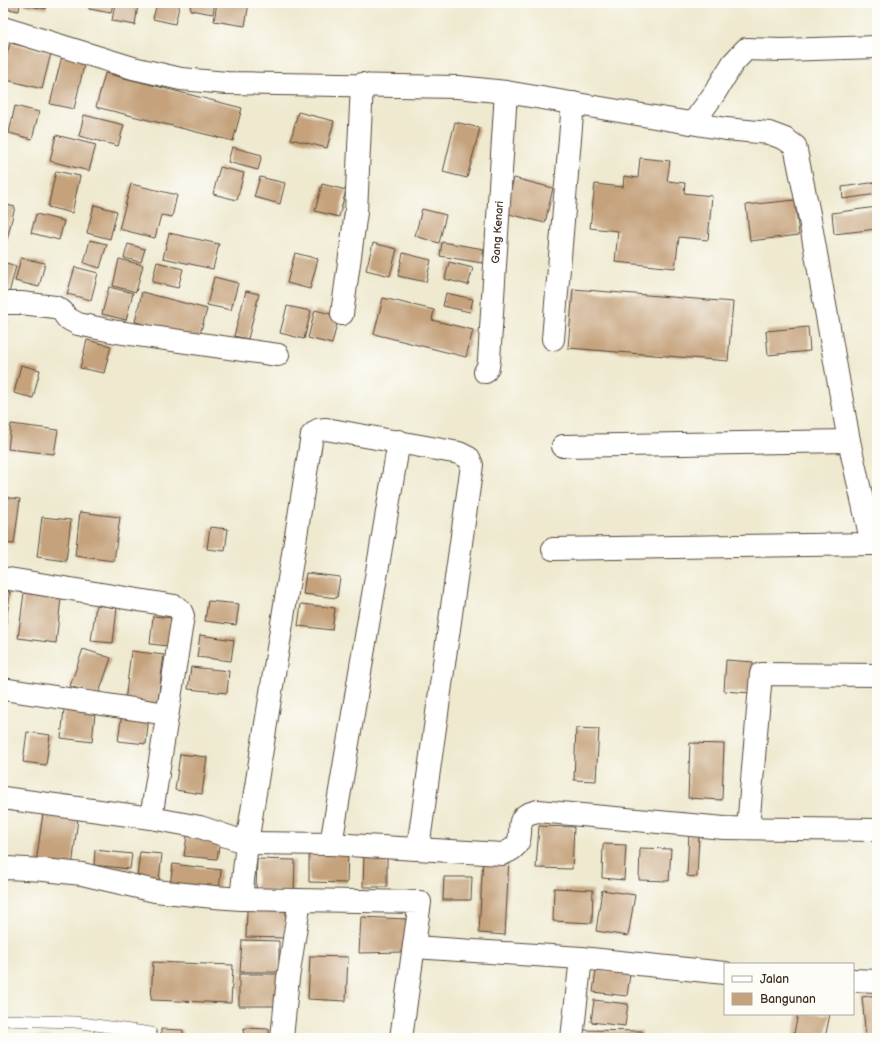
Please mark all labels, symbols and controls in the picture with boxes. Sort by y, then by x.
street label: Gang Kenari [489,201,506,264]
legend [724,963,854,1015]
text: Jalan [760,972,789,987]
text: Bangunan [760,992,816,1007]

